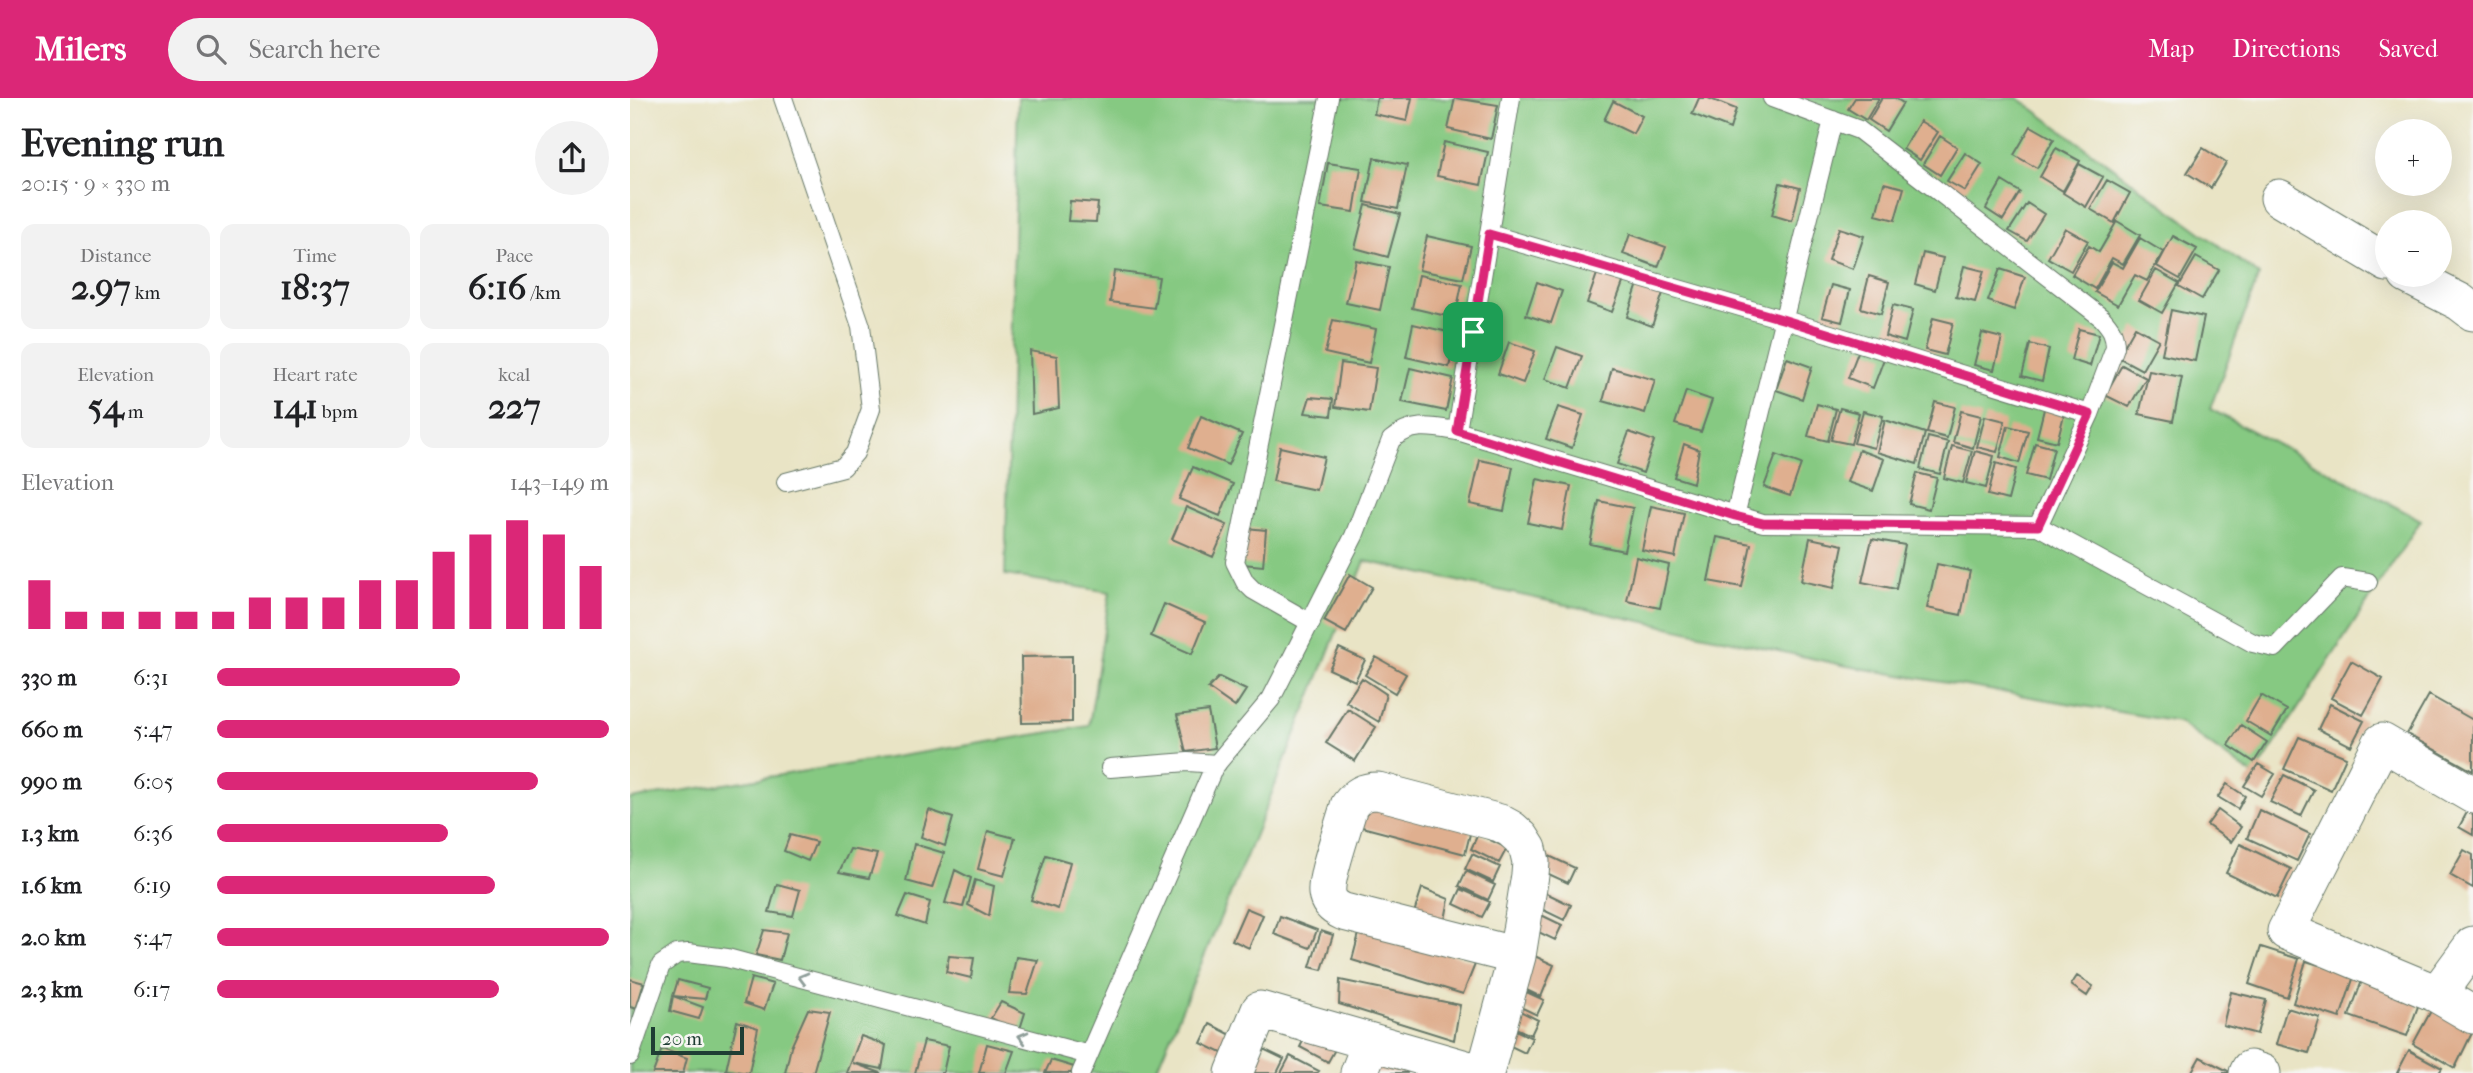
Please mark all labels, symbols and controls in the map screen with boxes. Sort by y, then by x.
search box [168,18,658,81]
text: Milers [35,30,126,69]
icon: search [192,30,230,68]
text: Search here [248,34,380,65]
text: Map [2148,35,2194,63]
text: Directions [2232,35,2340,63]
text: Saved [2378,35,2438,63]
map controls [2375,119,2452,287]
button: + [2375,119,2452,196]
text: Evening run [21,121,224,166]
button: share [535,121,609,195]
text: 20:15 · 9 × 330 m [21,170,170,197]
button: − [2375,210,2452,287]
text: Distance [80,245,151,267]
text: Time [293,245,337,267]
text: Pace [495,245,533,267]
text: 2.97 [71,267,131,308]
text: 18:37 [280,267,350,308]
text: 6:16 [468,267,527,308]
text: km [131,282,160,304]
text: /km [527,282,561,304]
pin [1443,302,1503,362]
icon: arrive [1454,313,1492,351]
text: Elevation [77,364,154,386]
text: Heart rate [272,364,358,386]
text: kcal [498,364,530,386]
text: 54 [88,386,124,427]
text: 141 [272,386,318,427]
text: 227 [488,386,541,427]
text: m [124,401,144,423]
text: bpm [318,401,358,423]
text: Elevation [21,469,114,496]
text: 143–149 m [510,469,609,496]
text: 330 m [21,664,77,691]
text: 6:31 [133,664,169,691]
text: 660 m [21,716,83,743]
text: 5:47 [133,716,173,743]
text: 990 m [21,768,82,795]
text: 6:05 [133,768,174,795]
text: 1.3 km [21,820,79,847]
text: 6:36 [133,820,173,847]
text: 1.6 km [21,872,82,899]
text: 6:19 [133,872,171,899]
text: 2.0 km [21,924,86,951]
text: 5:47 [133,924,173,951]
one-way arrow [797,972,809,987]
text: 2.3 km [21,976,83,1003]
text: 6:17 [133,976,170,1003]
scale bar [651,1024,744,1056]
text: 20 m [662,1028,702,1050]
one-way arrow [1017,1031,1029,1046]

